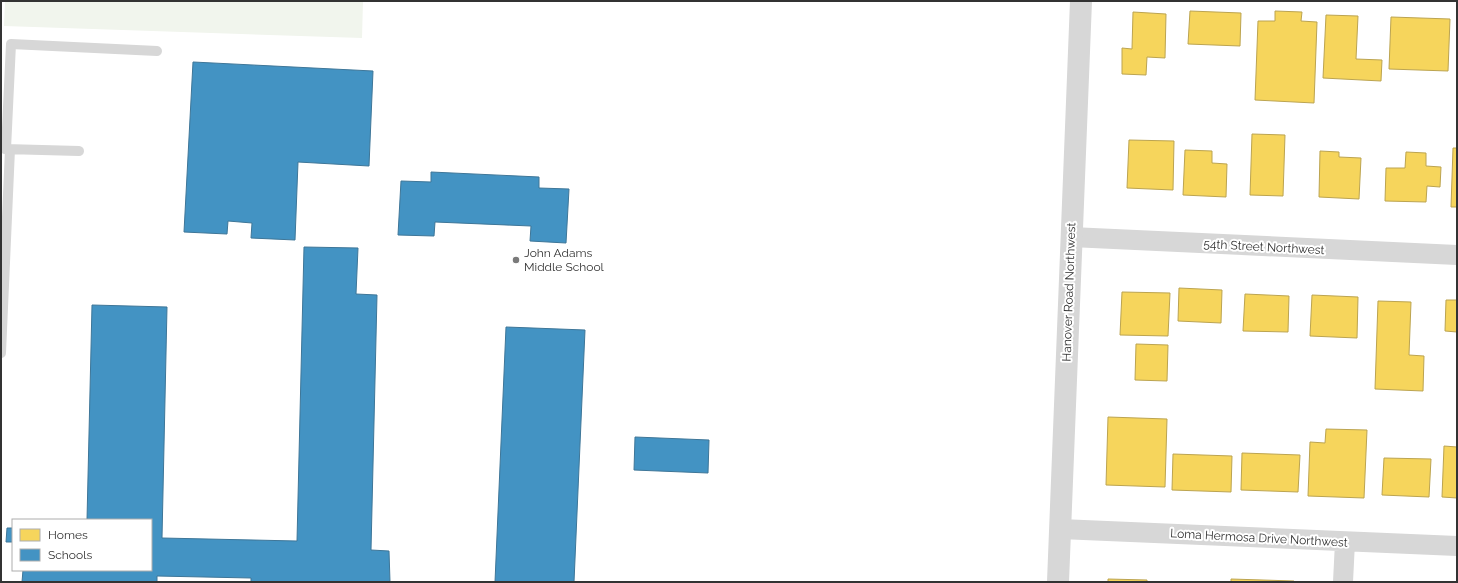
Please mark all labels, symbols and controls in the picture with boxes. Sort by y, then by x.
street label: Hanover Road Northwest [1060,222,1078,362]
street label: 54th Street Northwest [1203,237,1325,257]
place label: John Adams Middle School [524,246,605,274]
marker: John Adams Middle School [511,255,521,265]
legend [12,519,152,571]
street label: Loma Hermosa Drive Northwest [1170,526,1348,550]
text: Homes [48,528,88,542]
text: Schools [48,548,92,562]

